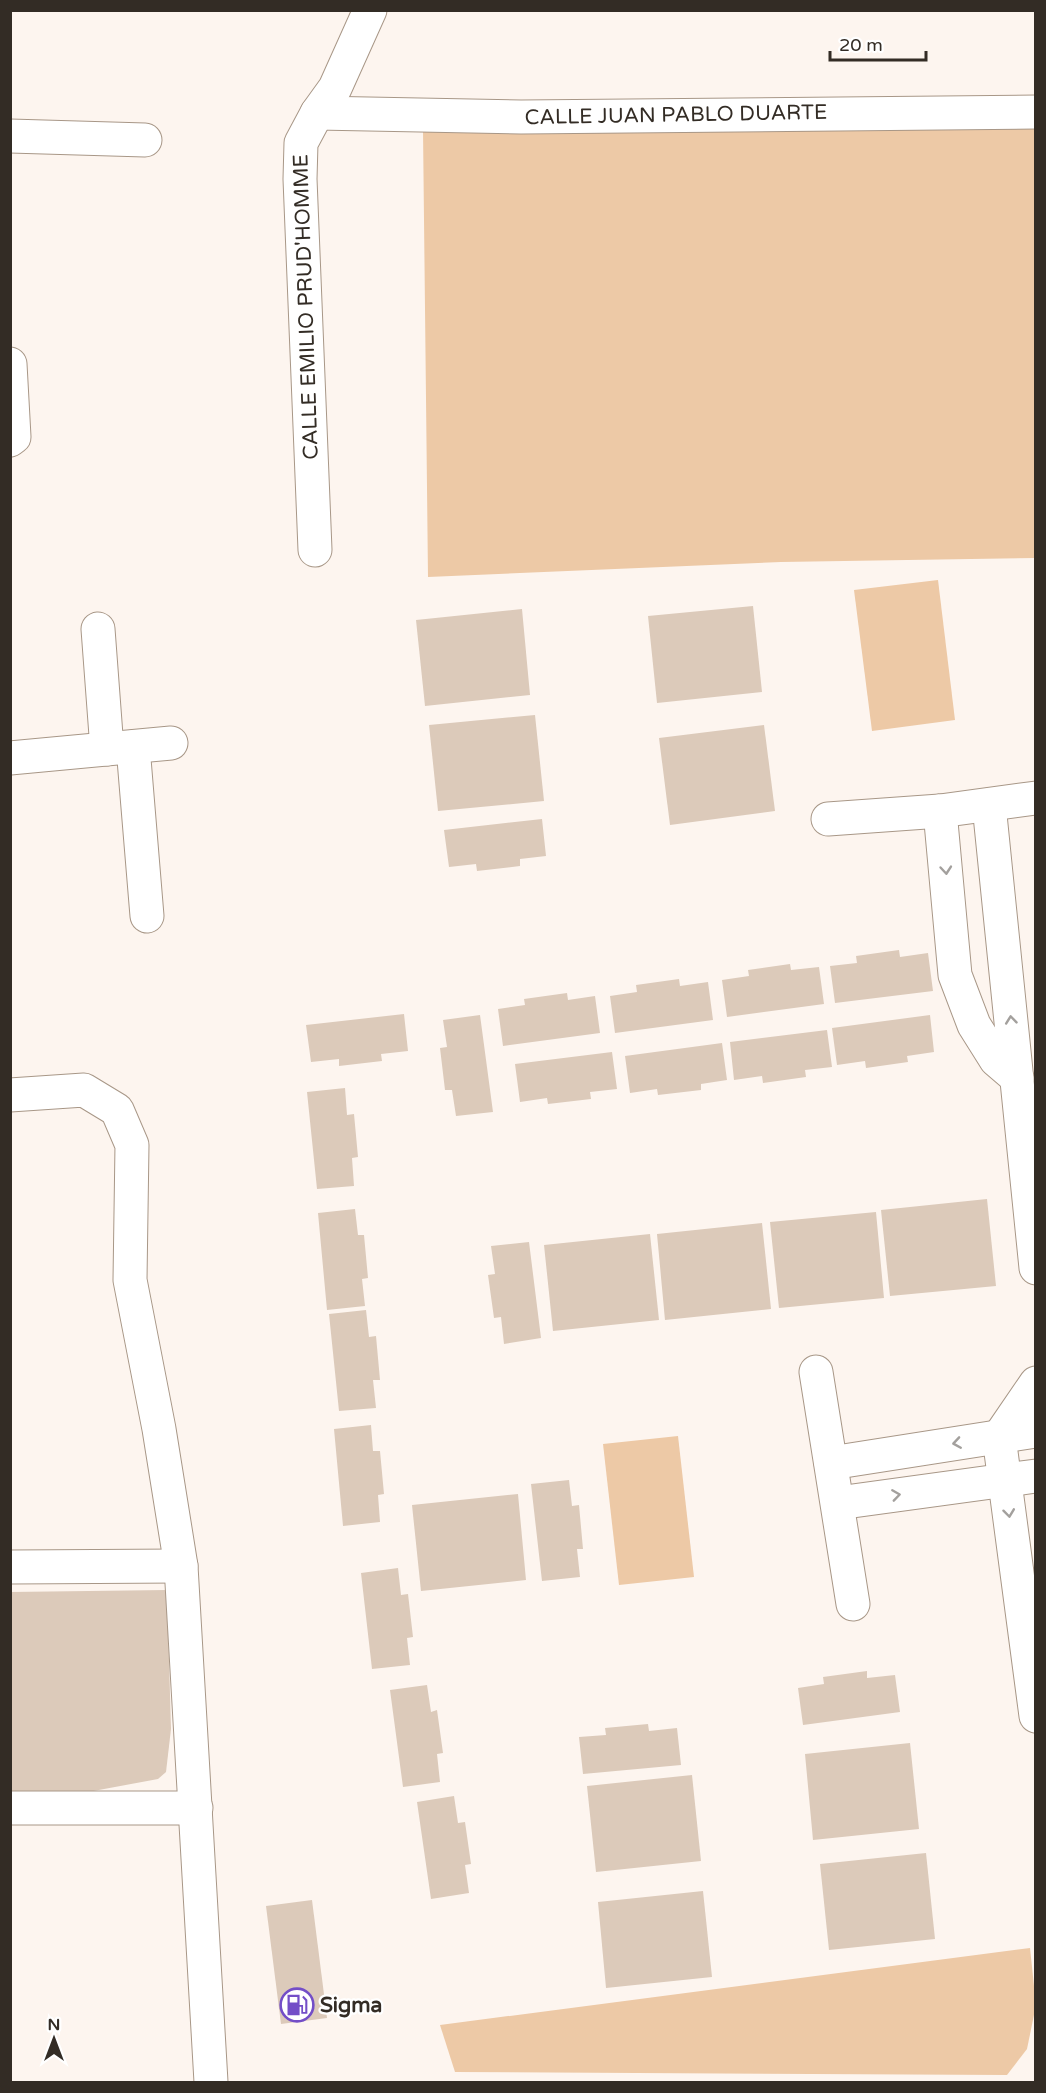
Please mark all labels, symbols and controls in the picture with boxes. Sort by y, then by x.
scale bar [830,24,926,62]
text: 20 m [839,34,883,56]
street label: CALLE JUAN PABLO DUARTE [524,100,828,130]
street label: CALLE EMILIO PRUD'HOMME [288,154,324,460]
one-way arrow [939,865,952,874]
one-way arrow [1005,1016,1018,1025]
one-way arrow [952,1437,962,1449]
one-way arrow [891,1490,900,1502]
one-way arrow [1002,1509,1015,1518]
fuel station icon: Sigma [279,1987,315,2023]
place label: Sigma [320,1993,382,2018]
north arrow [24,2009,84,2069]
text: N [48,2015,60,2035]

